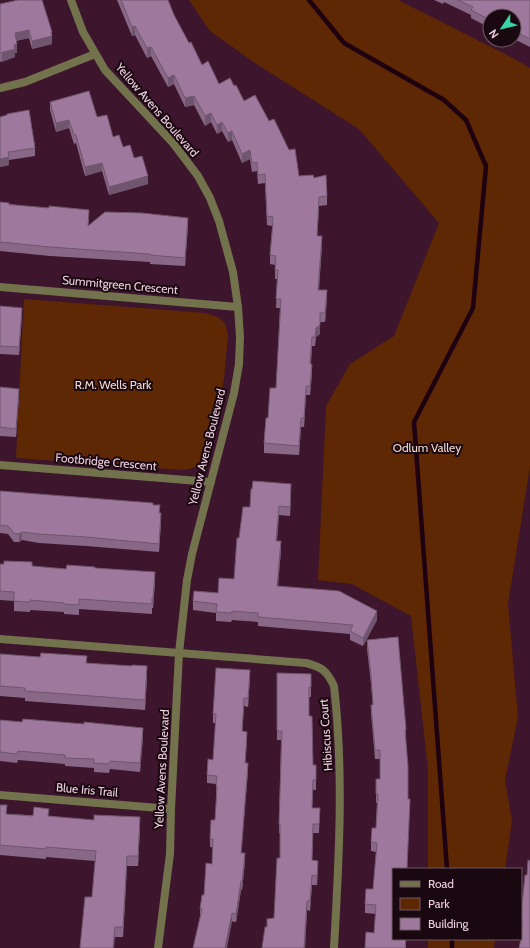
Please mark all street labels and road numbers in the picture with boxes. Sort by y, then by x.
street label: Yellow Avens Boulevard [112,59,202,160]
street label: Summitgreen Crescent [61,272,179,297]
street label: Yellow Avens Boulevard [185,387,228,508]
street label: Footbridge Crescent [55,450,157,473]
street label: Hibiscus Court [315,698,336,772]
street label: Yellow Avens Boulevard [151,709,172,830]
street label: Blue Iris Trail [55,779,119,800]

